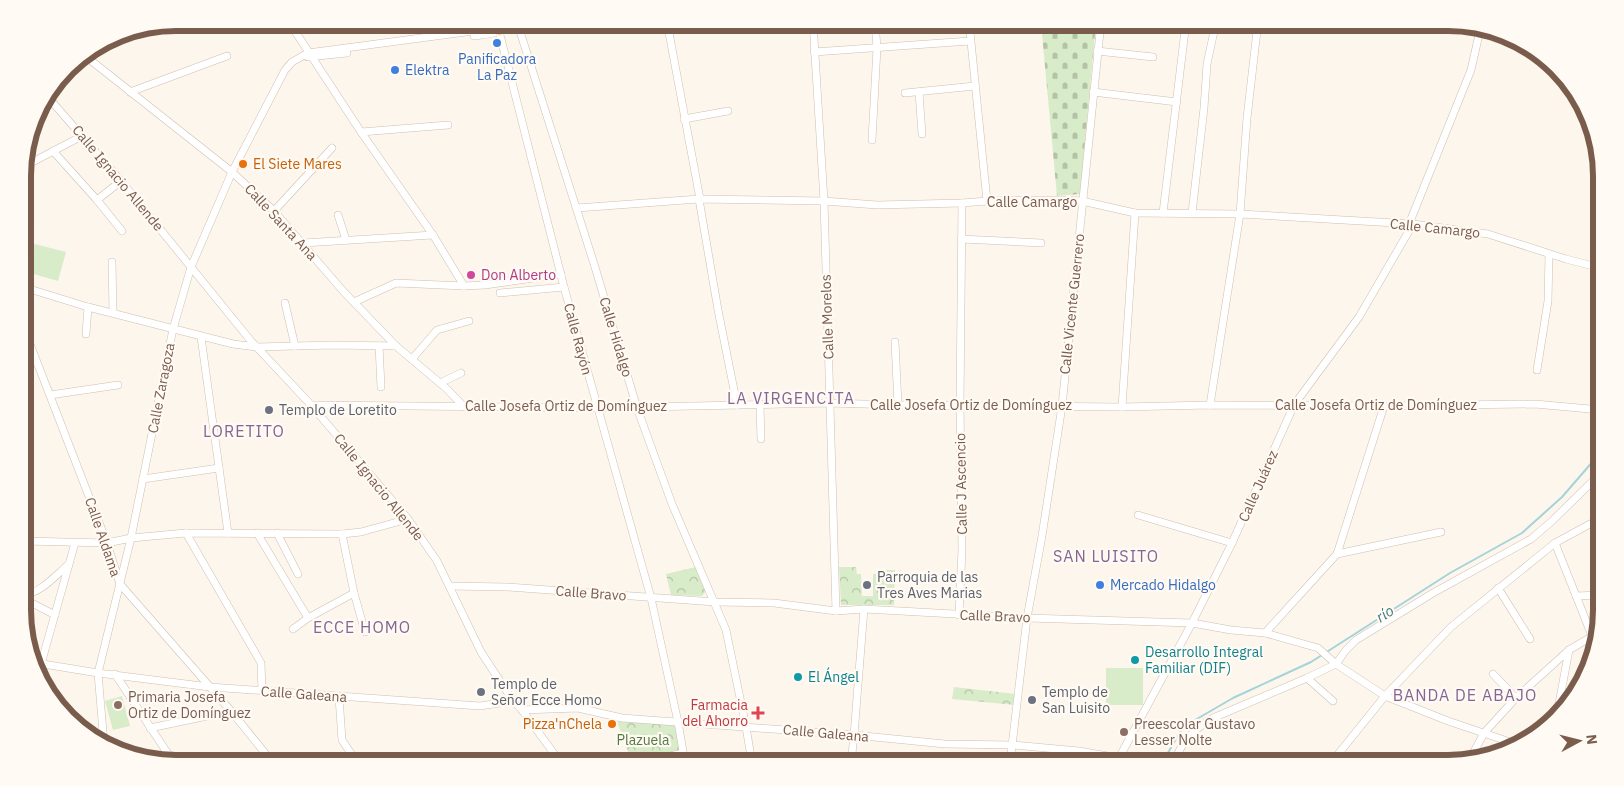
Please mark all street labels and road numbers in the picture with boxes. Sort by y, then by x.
street label: Calle Ignacio Allende [68,121,168,235]
street label: Calle Santa Ana [241,180,321,264]
street label: Calle Camargo [987,193,1077,211]
street label: Calle Camargo [1389,214,1481,242]
street label: Calle Vicente Guerrero [1056,233,1088,375]
street label: Calle Morelos [817,274,837,360]
street label: Calle Hidalgo [595,295,637,379]
street label: Calle Rayón [560,301,596,377]
street label: Calle Zaragoza [143,341,179,435]
street label: Calle Josefa Ortiz de Domínguez [870,396,1073,414]
street label: Calle Josefa Ortiz de Domínguez [1275,396,1478,414]
street label: Calle Josefa Ortiz de Domínguez [465,397,668,415]
street label: Calle Ignacio Allende [330,430,428,544]
street label: Calle J Ascencio [951,433,971,535]
street label: Calle Juárez [1234,447,1282,525]
street label: Calle Aldama [81,495,125,580]
street label: Calle Bravo [555,582,627,604]
street label: Calle Bravo [959,606,1031,626]
street label: Calle Galeana [260,682,348,706]
street label: Calle Galeana [782,720,870,746]

